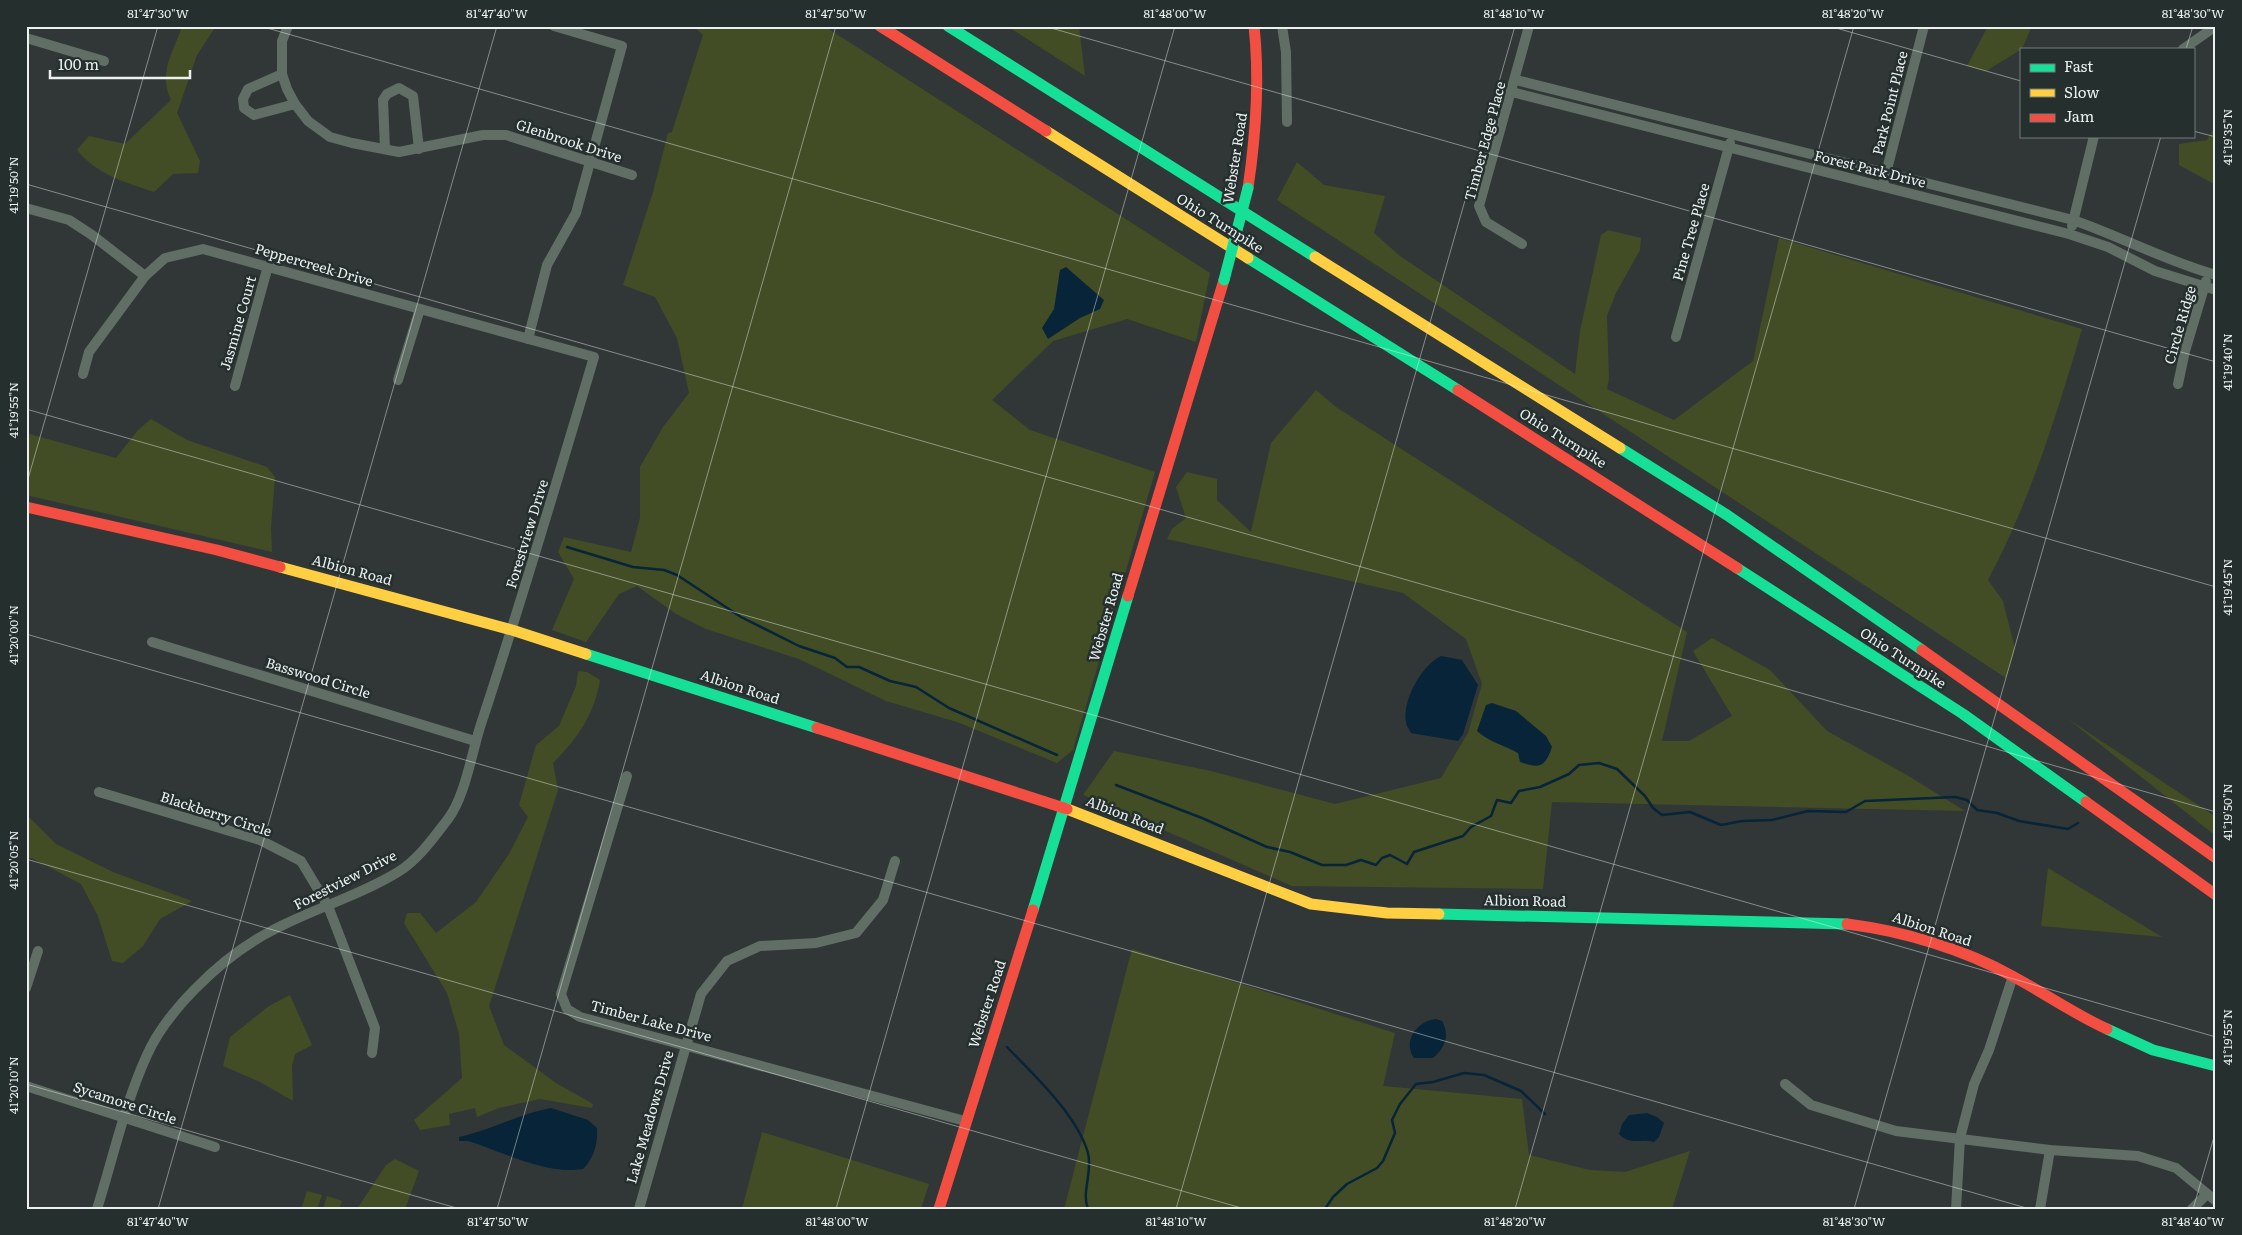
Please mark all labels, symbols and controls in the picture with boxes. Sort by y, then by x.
text: 81°47'30"W [127,4,189,22]
text: 81°47'40"W [466,4,528,22]
text: 81°47'50"W [805,4,867,22]
text: 81°48'00"W [1143,4,1207,22]
text: 81°48'10"W [1483,4,1545,22]
text: 81°48'20"W [1822,4,1884,22]
text: 81°48'30"W [2162,4,2224,22]
scale bar [50,48,190,80]
street label: Park Point Place [1866,48,1912,157]
legend [2020,48,2194,138]
text: 100 m [58,52,99,75]
text: Fast [2064,54,2093,77]
street label: Timber Edge Place [1458,79,1510,203]
text: Slow [2064,80,2099,103]
text: Jam [2064,104,2095,127]
text: 41°19'35"N [2218,109,2236,165]
street label: Webster Road [1217,111,1251,205]
street label: Glenbrook Drive [514,114,625,167]
street label: Forest Park Drive [1812,144,1928,192]
text: 41°19'50"N [4,156,22,214]
street label: Pine Tree Place [1667,180,1714,283]
street label: Ohio Turnpike [1173,187,1268,257]
street label: Peppercreek Drive [253,238,376,290]
street label: Jasmine Court [214,273,260,372]
street label: Circle Ridge [2158,283,2200,366]
text: 41°19'40"N [2218,333,2236,391]
text: 41°19'55"N [4,382,22,438]
street label: Ohio Turnpike [1516,402,1611,472]
street label: Forestview Drive [500,477,552,591]
street label: Albion Road [310,549,395,589]
text: 41°19'45"N [2218,559,2236,615]
street label: Webster Road [1083,570,1127,663]
text: 41°20'00"N [4,605,22,665]
street label: Ohio Turnpike [1857,622,1951,693]
street label: Basswood Circle [263,652,373,702]
street label: Albion Road [698,664,783,708]
text: 41°19'50"N [2218,783,2236,841]
street label: Blackberry Circle [158,786,275,841]
street label: Albion Road [1083,790,1168,838]
text: 41°20'05"N [4,831,22,889]
street label: Forestview Drive [290,845,399,914]
street label: Albion Road [1484,889,1567,911]
street label: Albion Road [1890,906,1975,950]
street label: Webster Road [962,957,1010,1050]
street label: Timber Lake Drive [588,994,714,1046]
text: 41°19'55"N [2218,1009,2236,1065]
street label: Lake Meadows Drive [620,1048,678,1186]
text: 41°20'10"N [4,1056,22,1114]
street label: Sycamore Circle [71,1076,180,1128]
text: 81°47'40"W [127,1212,189,1230]
text: 81°47'50"W [467,1212,529,1230]
text: 81°48'00"W [805,1212,869,1230]
text: 81°48'10"W [1145,1212,1207,1230]
text: 81°48'20"W [1484,1212,1546,1230]
text: 81°48'30"W [1823,1212,1885,1230]
text: 81°48'40"W [2162,1212,2224,1230]

